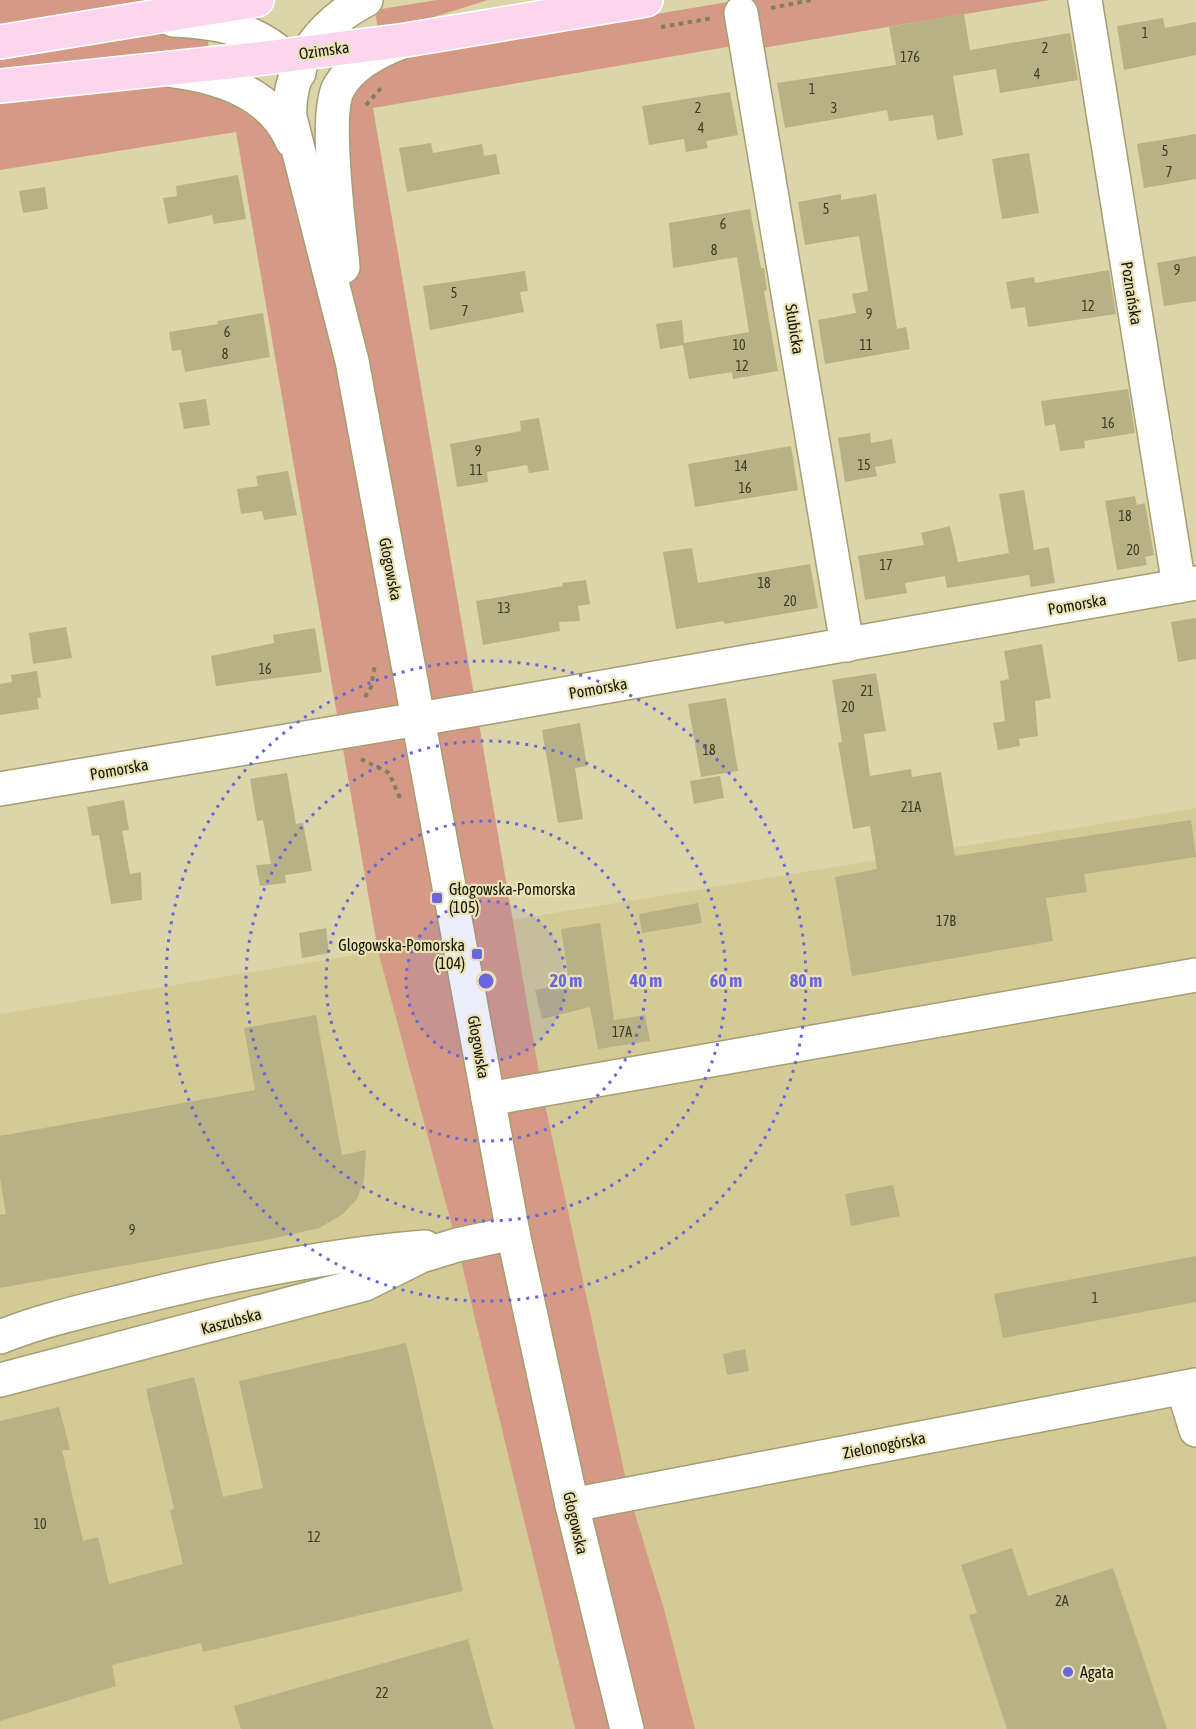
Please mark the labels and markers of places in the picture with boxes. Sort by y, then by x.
place label: Głogowska-Pomorska (105) [449,880,576,917]
marker: Głogowska-Pomorska (105) [430,891,444,905]
place label: Glogowska-Pomorska (104) [338,936,465,973]
marker: Glogowska-Pomorska (104) [470,947,484,961]
centre of rings [476,971,496,991]
place label: Agata [1080,1663,1114,1682]
marker: Agata [1061,1665,1075,1679]

